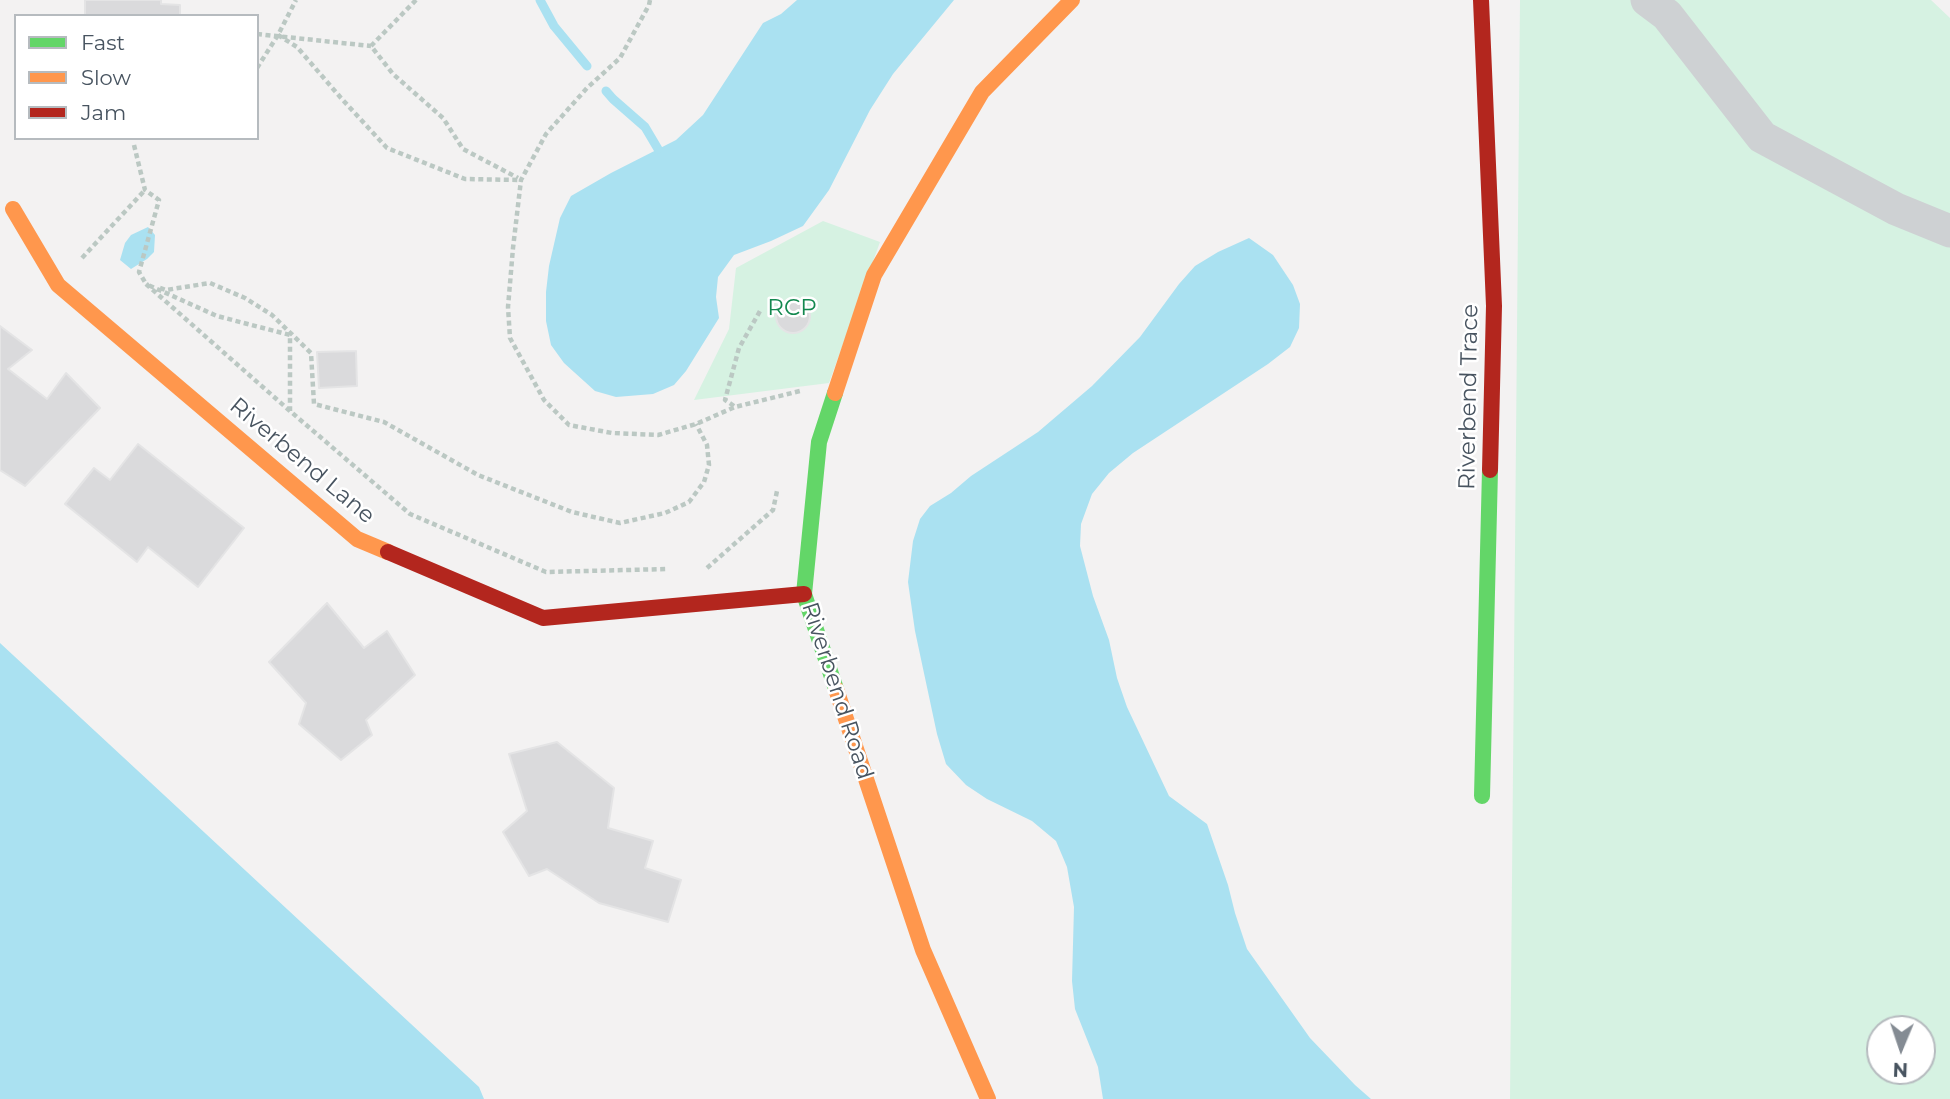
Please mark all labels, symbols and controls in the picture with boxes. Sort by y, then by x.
legend [14,14,259,140]
text: Fast [81,30,125,55]
text: Slow [81,65,131,90]
text: Jam [81,100,126,125]
park label: RCP [767,294,817,322]
street label: Riverbend Trace [1454,304,1484,490]
street label: Riverbend Lane [224,392,380,530]
street label: Riverbend Road [795,599,879,783]
north arrow [1866,1015,1936,1085]
text: N [1892,1058,1908,1081]

